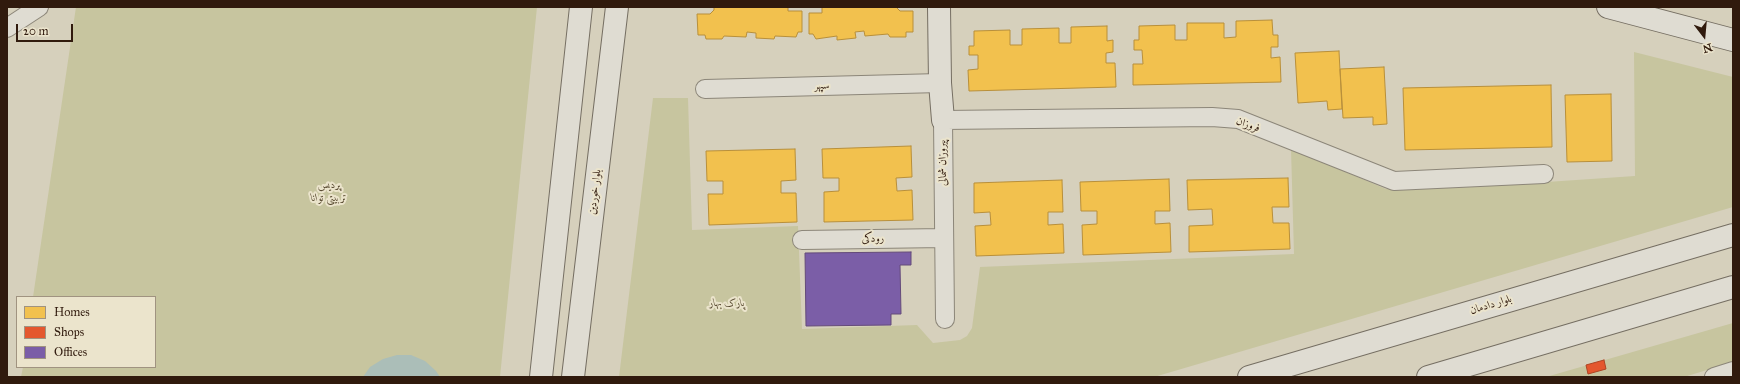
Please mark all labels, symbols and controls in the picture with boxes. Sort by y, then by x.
scale bar [18,16,75,42]
north arrow [1684,16,1724,56]
text: 20 m [23,24,49,38]
text: N [1701,40,1714,56]
street label: سپهر [814,79,830,93]
street label: فروزان [1234,115,1262,135]
street label: پیروزان شمالی [936,140,950,186]
street label: بلوار خوردین [586,169,604,215]
park label: پردیس تربیتی توانا [311,178,347,204]
street label: رودکی [862,232,884,246]
street label: بلوار دادمان [1469,292,1513,318]
legend [16,296,156,368]
park label: پارک بهار [709,296,745,310]
text: Homes [54,305,90,319]
text: Shops [54,325,84,339]
text: Offices [54,345,87,359]

